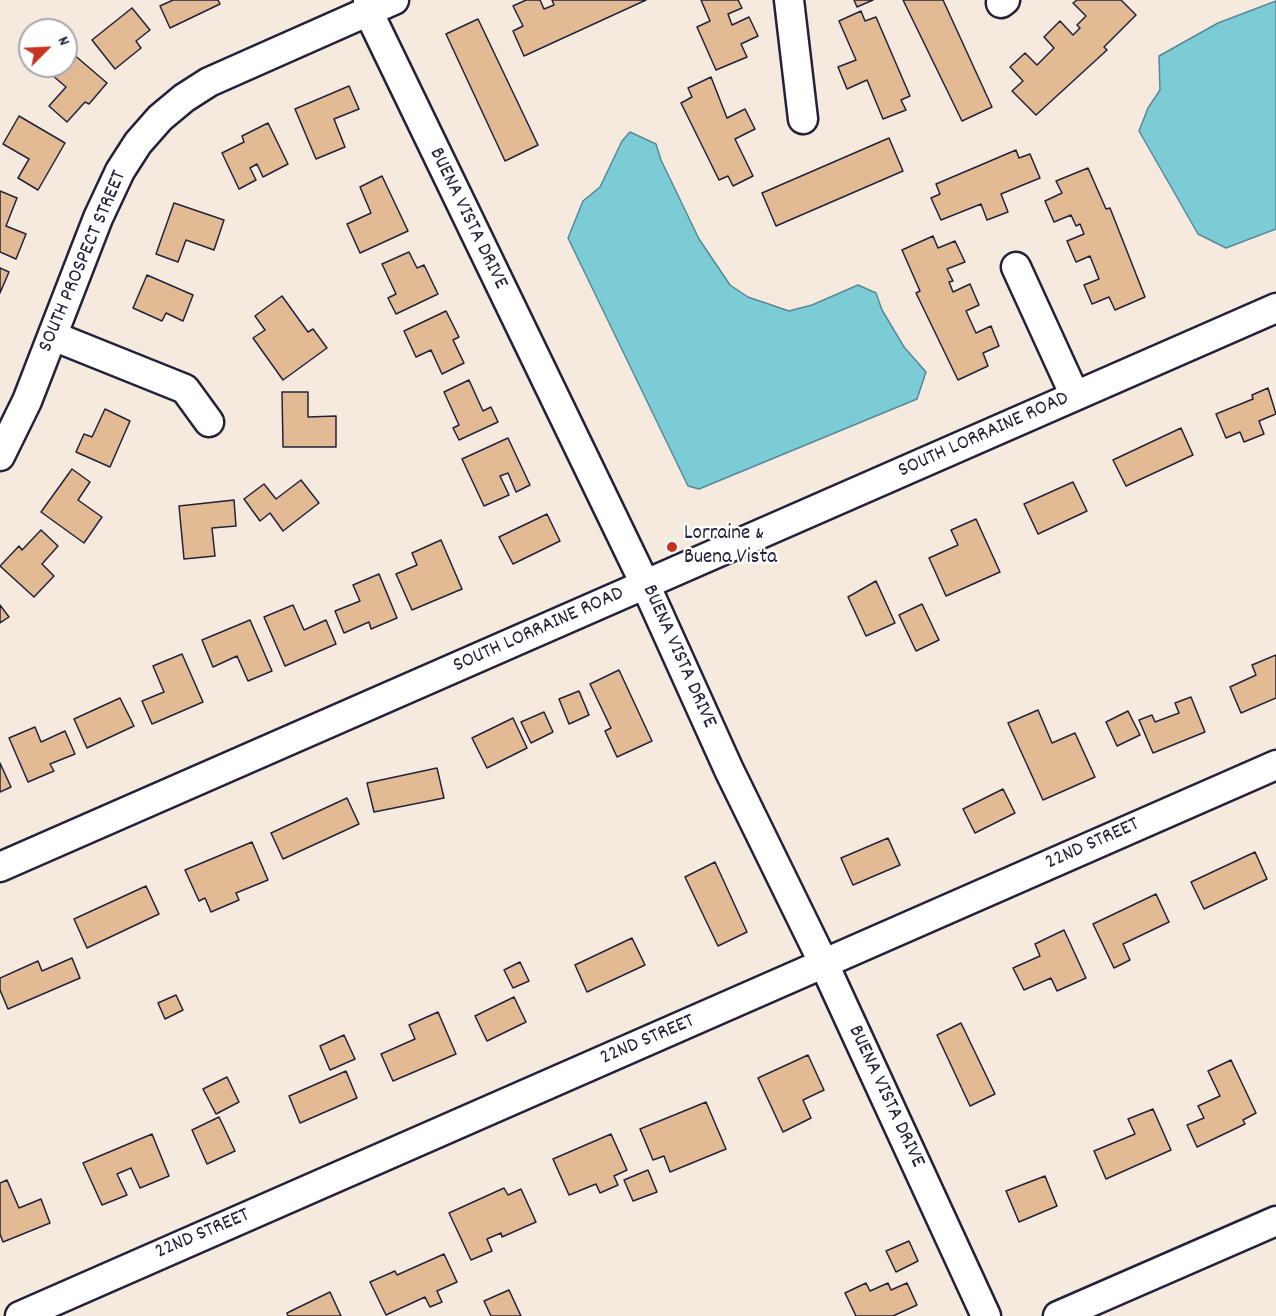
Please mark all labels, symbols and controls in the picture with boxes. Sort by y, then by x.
north arrow [18,18,78,78]
text: N [51,33,75,50]
street label: BUENA VISTA DRIVE [422,144,512,294]
street label: SOUTH PROSPECT STREET [34,168,134,356]
street label: SOUTH LORRAINE ROAD [895,387,1073,485]
place label: Lorraine & Buena Vista [684,522,777,572]
marker: Lorraine & Buena Vista [665,540,679,554]
street label: SOUTH LORRAINE ROAD [450,582,628,680]
street label: BUENA VISTA DRIVE [635,582,721,732]
street label: 22ND STREET [1042,813,1144,877]
street label: 22ND STREET [597,1010,699,1072]
street label: BUENA VISTA DRIVE [841,1022,929,1172]
street label: 22ND STREET [152,1204,254,1266]

